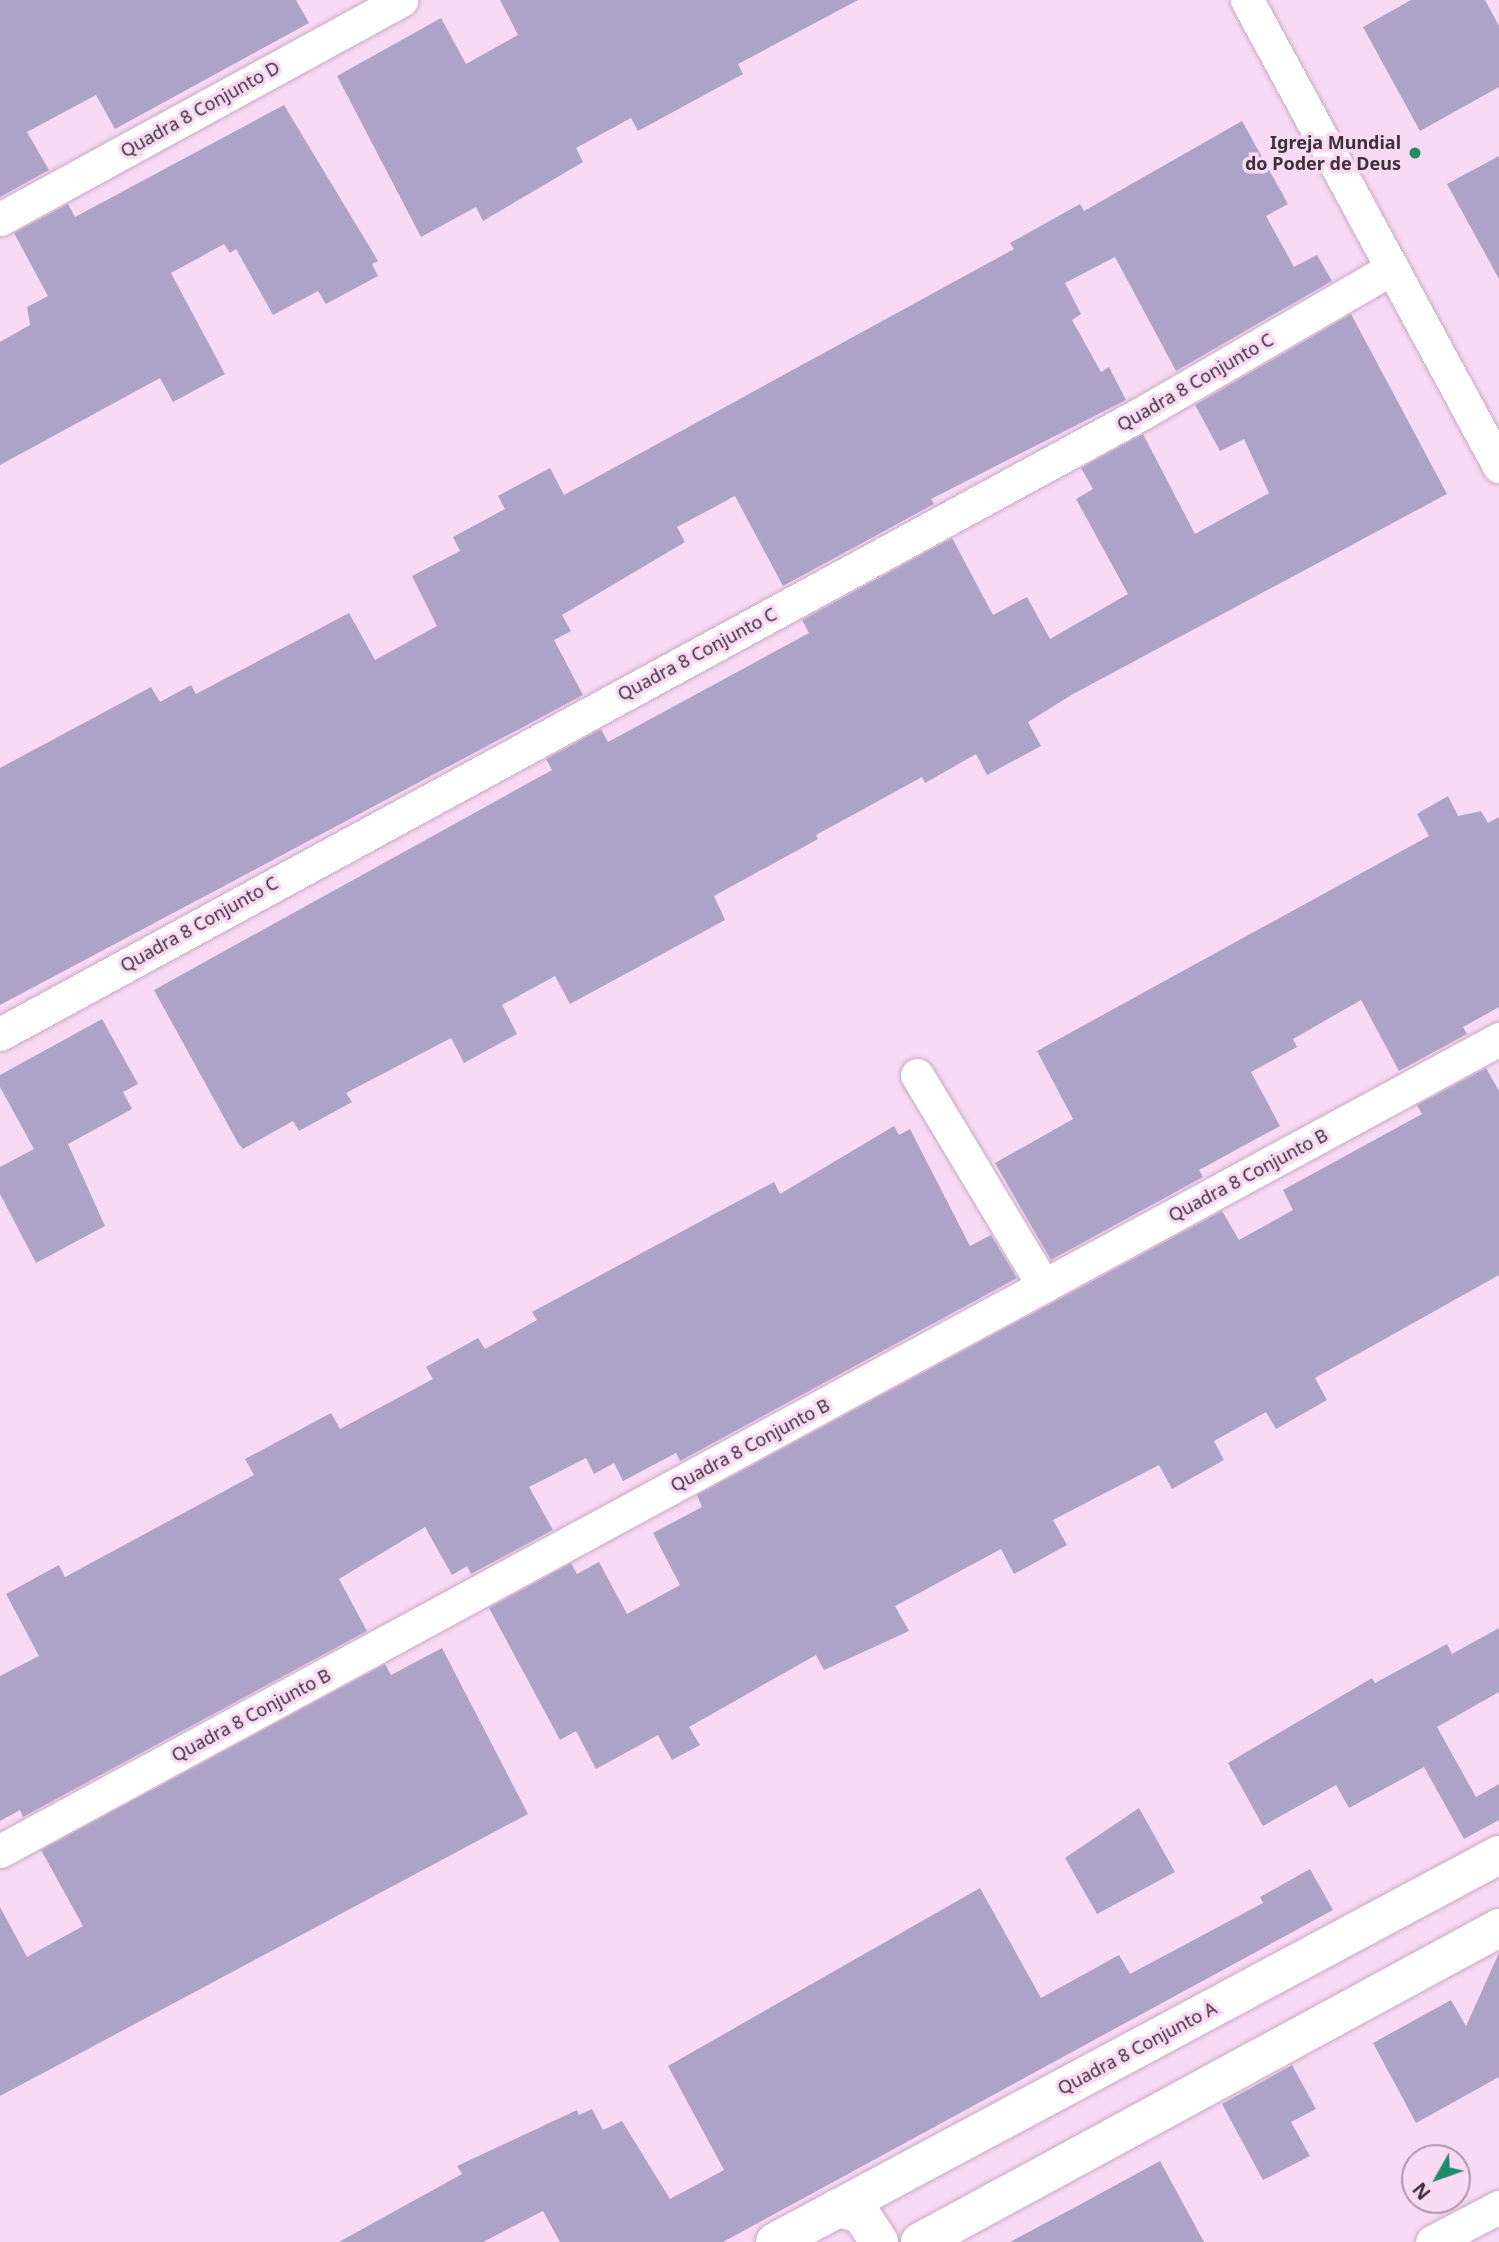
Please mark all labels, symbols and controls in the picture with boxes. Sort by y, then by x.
street label: Quadra 8 Conjunto D [117,56,283,162]
place label: Igreja Mundial do Poder de Deus [1245,132,1401,174]
marker: Igreja Mundial do Poder de Deus [1407,145,1423,161]
street label: Quadra 8 Conjunto C [1113,328,1277,436]
street label: Quadra 8 Conjunto C [614,603,780,705]
street label: Quadra 8 Conjunto C [116,872,282,976]
street label: Quadra 8 Conjunto B [1165,1124,1331,1226]
street label: Quadra 8 Conjunto B [667,1394,833,1496]
street label: Quadra 8 Conjunto B [168,1664,334,1766]
street label: Quadra 8 Conjunto A [1054,1997,1220,2099]
north arrow [1401,2144,1471,2214]
text: N [1407,2177,1436,2205]

